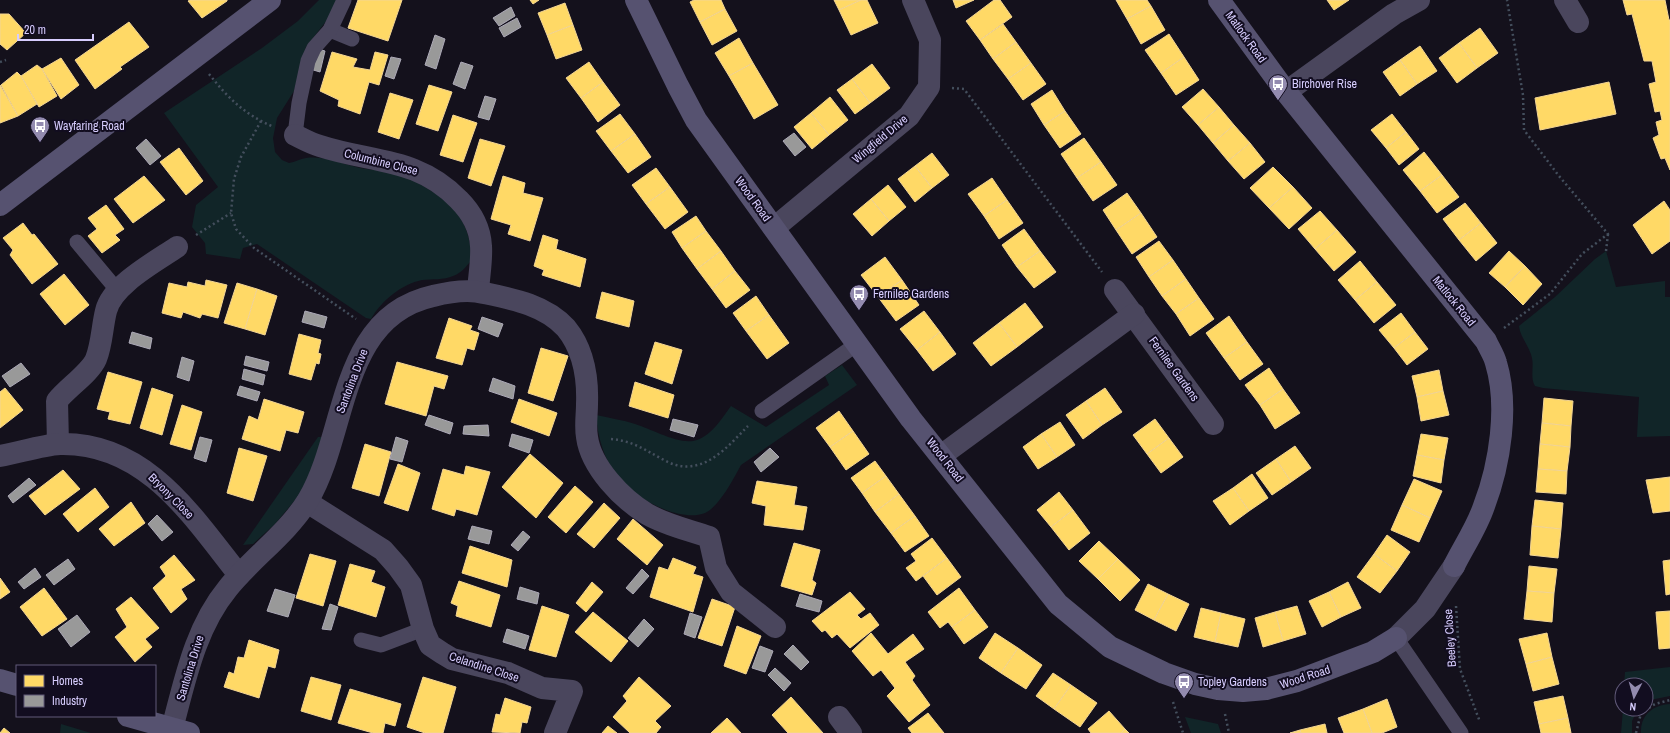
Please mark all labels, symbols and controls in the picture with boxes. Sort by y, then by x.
street label: Matlock Road [1222,8,1270,66]
scale bar [18,16,93,42]
text: 20 m [24,22,46,38]
bus stop icon: Birchover Rise [1267,73,1289,101]
place label: Birchover Rise [1292,76,1357,92]
street label: Wingfield Drive [849,111,911,167]
bus stop icon: Wayfaring Road [29,115,51,143]
place label: Wayfaring Road [54,118,125,134]
street label: Columbine Close [342,145,420,179]
street label: Wood Road [731,173,775,225]
street label: Matlock Road [1429,273,1479,329]
bus stop icon: Fernilee Gardens [848,283,870,311]
place label: Fernilee Gardens [873,286,949,302]
street label: Fernilee Gardens [1145,334,1203,405]
street label: Santolina Drive [332,346,372,416]
street label: Wood Road [923,435,967,485]
street label: Bryony Close [145,470,197,522]
street label: Beeley Close [1440,609,1460,667]
street label: Santolina Drive [172,633,208,703]
street label: Celandine Close [447,648,521,686]
street label: Wood Road [1278,661,1332,693]
legend [16,665,156,717]
bus stop icon: Topley Gardens [1173,671,1195,699]
text: Homes [52,673,83,689]
place label: Topley Gardens [1198,674,1267,690]
north arrow [1614,677,1654,717]
text: Industry [52,693,87,709]
text: N [1629,700,1637,714]

